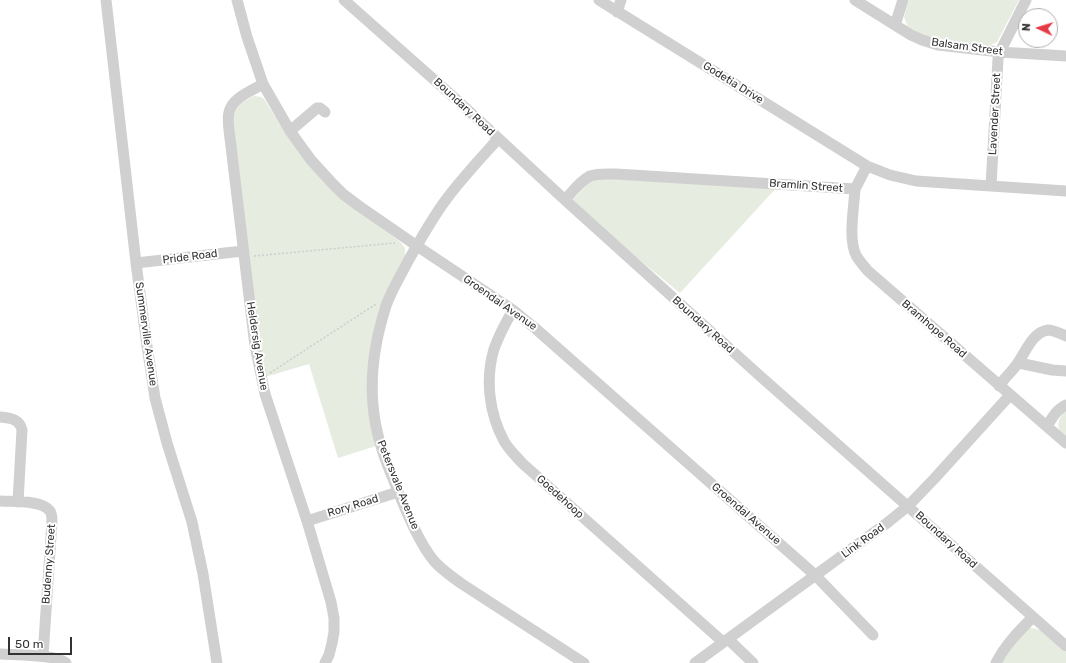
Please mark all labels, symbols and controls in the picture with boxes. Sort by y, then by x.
north arrow [1018,8,1058,48]
text: N [1020,23,1033,32]
street label: Balsam Street [930,35,1004,59]
street label: Godetia Drive [700,59,766,107]
street label: Lavender Street [986,73,1004,155]
street label: Boundary Road [431,75,497,139]
street label: Bramlin Street [769,177,843,195]
street label: Pride Road [162,247,218,267]
street label: Groendal Avenue [460,273,540,333]
street label: Summerville Avenue [132,281,160,387]
street label: Boundary Road [669,294,737,356]
street label: Bramhope Road [899,297,969,361]
street label: Heldersig Avenue [243,301,271,391]
street label: Petersvale Avenue [374,438,422,532]
street label: Goedehoop [534,473,586,521]
street label: Groendal Avenue [709,480,783,548]
street label: Rory Road [326,492,380,520]
street label: Boundary Road [912,509,980,571]
street label: Link Road [839,521,887,561]
street label: Budenny Street [40,523,58,605]
scale bar [10,629,74,655]
text: 50 m [15,637,43,651]

